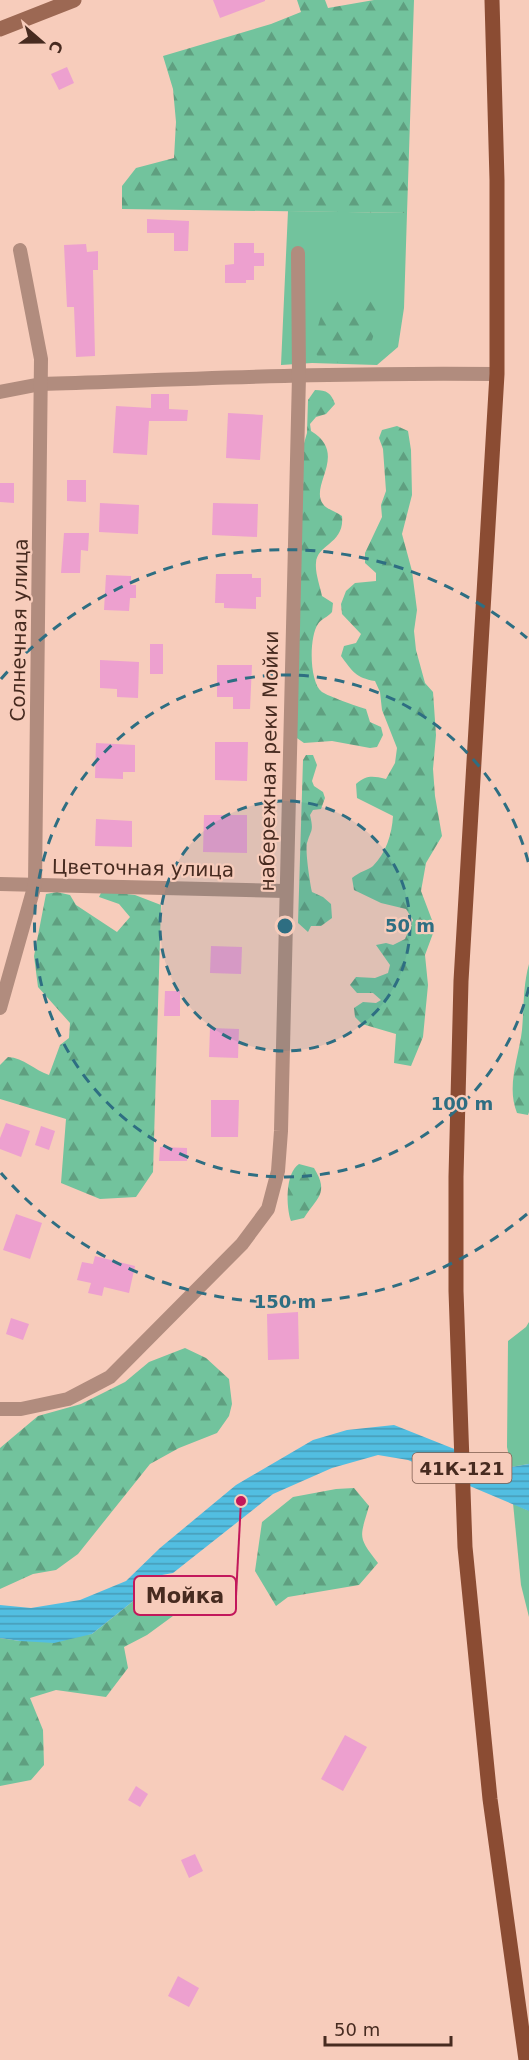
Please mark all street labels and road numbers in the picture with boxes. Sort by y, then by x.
street label: Солнечная улица [5,538,33,722]
street label: набережная реки Мойки [255,630,283,892]
street label: Цветочная улица [52,854,234,882]
road number: 41К-121 [412,1453,512,1483]

